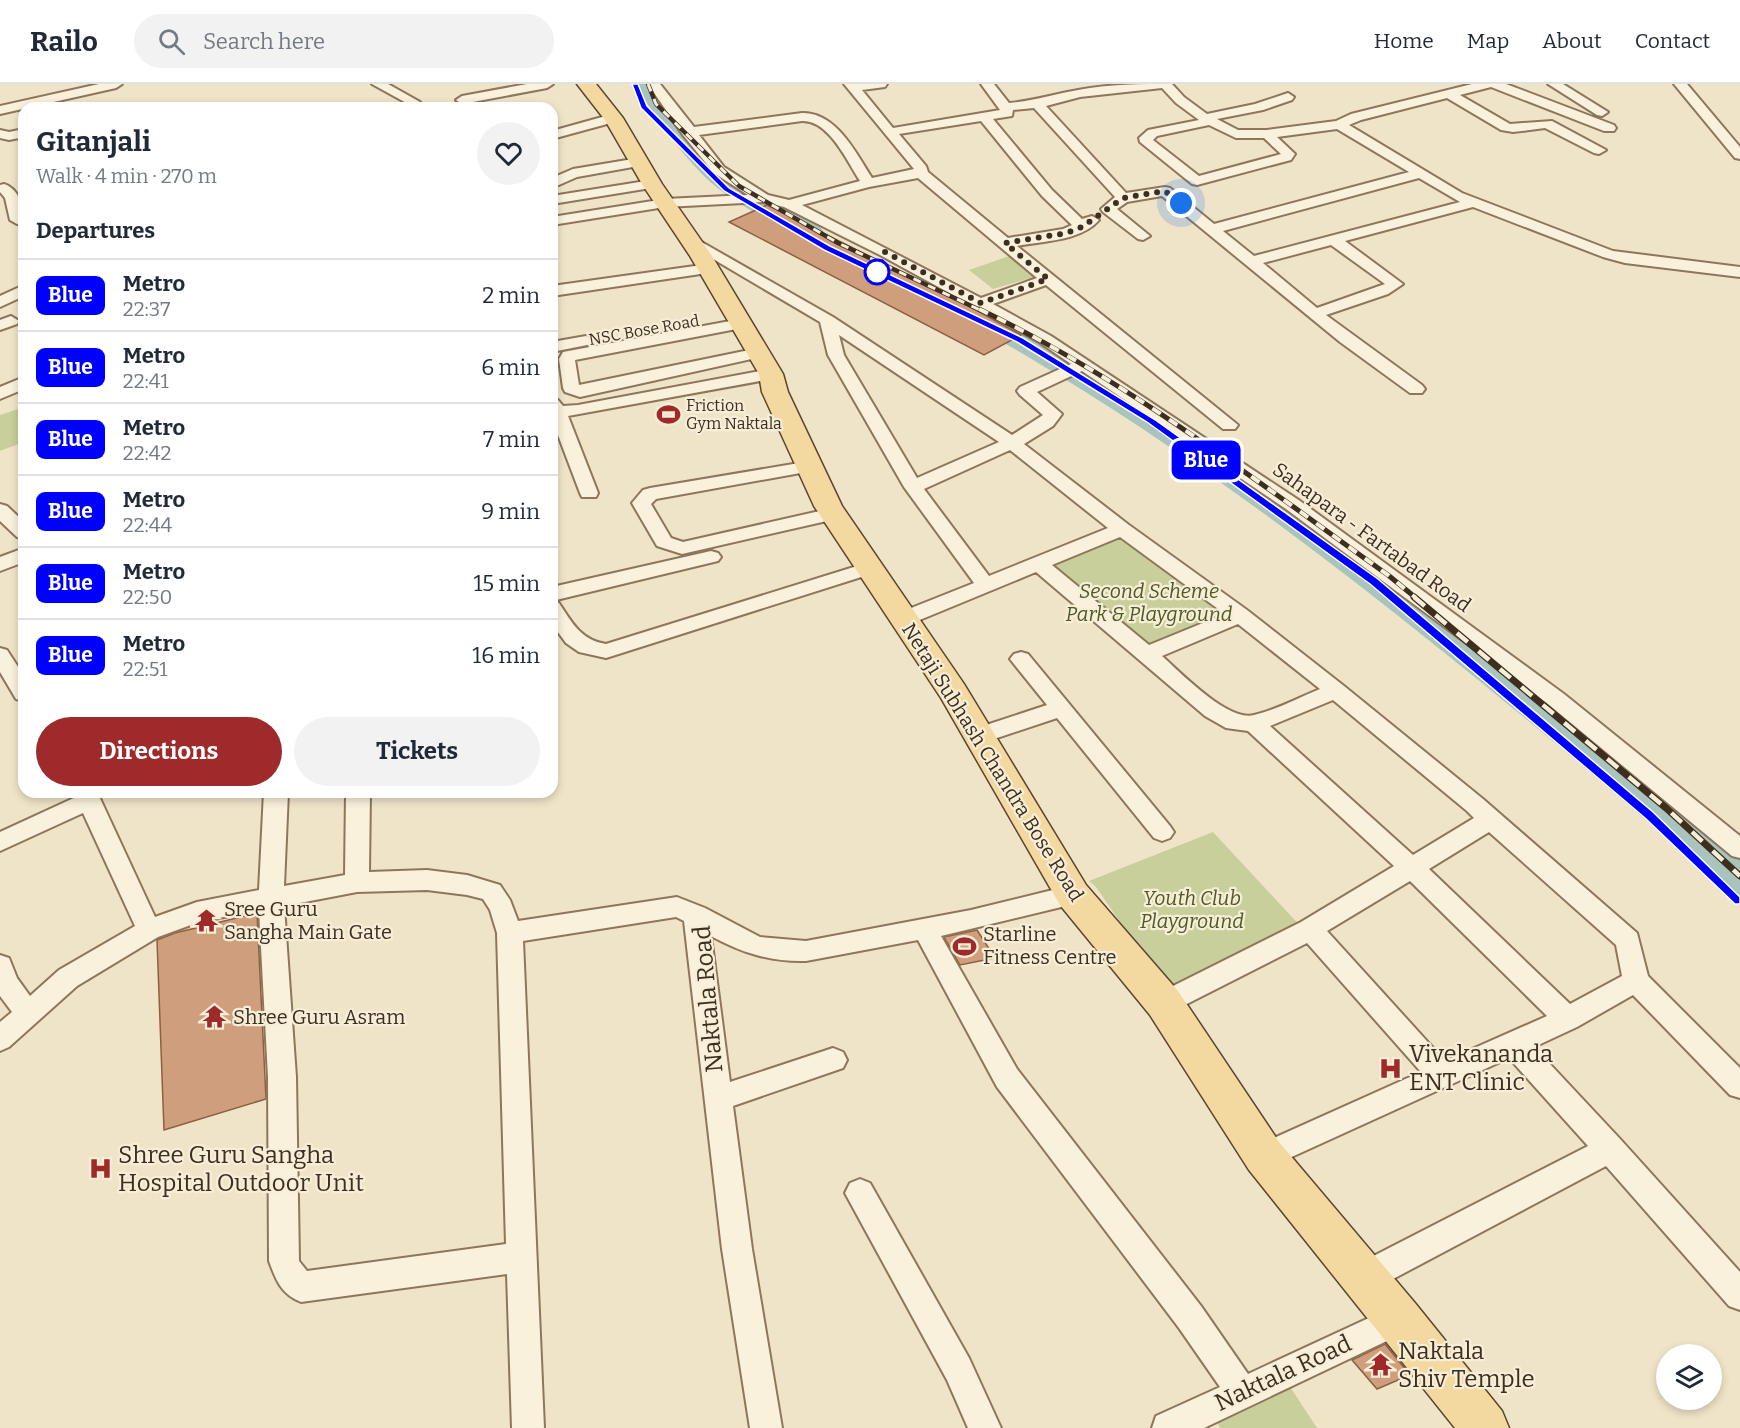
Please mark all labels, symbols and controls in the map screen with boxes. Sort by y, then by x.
search box [134,14,554,68]
text: Railo [30,25,98,58]
icon: search [155,25,188,58]
text: Search here [203,28,325,55]
text: Home [1374,28,1434,54]
text: Map [1467,28,1509,54]
text: About [1542,28,1602,54]
text: Contact [1635,28,1710,54]
button: heart [477,122,540,185]
text: Gitanjali [36,125,151,158]
text: Walk · 4 min · 270 m [36,164,217,188]
your location [1166,188,1196,218]
text: Departures [36,217,155,244]
unlabelled marker [864,259,890,285]
text: Metro [123,270,185,297]
text: Blue [48,282,93,308]
text: 2 min [482,282,540,309]
text: 22:37 [123,297,170,321]
street label: NSC Bose Road [587,311,701,349]
text: Metro [123,342,185,369]
text: Blue [48,354,93,380]
text: 6 min [481,354,540,381]
text: 22:41 [123,369,169,393]
place label: Friction Gym Naktala [686,396,782,433]
sports icon: Friction Gym Naktala [655,401,681,427]
text: Metro [123,414,185,441]
text: Blue [48,426,93,452]
text: 7 min [483,426,540,453]
line badge: Blue [1164,440,1248,479]
text: 22:42 [123,441,171,465]
text: Blue [1184,447,1228,473]
street label: Sahapara - Fartabad Road [1268,457,1476,617]
text: Metro [123,486,185,513]
text: Blue [48,498,93,524]
text: 9 min [481,498,540,525]
text: 22:44 [123,513,172,537]
text: Metro [123,558,185,585]
text: Blue [48,570,93,596]
text: 15 min [473,570,540,597]
park label: Second Scheme Park & Playground [1065,579,1233,626]
text: 22:50 [123,585,172,609]
street label: Netaji Subhash Chandra Bose Road [896,618,1089,906]
text: Metro [123,630,185,657]
text: Blue [48,642,93,668]
text: 16 min [472,642,540,669]
text: 22:51 [123,657,167,681]
button: Directions [36,717,282,786]
button: Tickets [294,717,540,786]
park label: Youth Club Playground [1140,886,1244,933]
place label: Sree Guru Sangha Main Gate [224,897,392,944]
temple icon: Sree Guru Sangha Main Gate [193,907,219,933]
place label: Starline Fitness Centre [983,922,1116,969]
street label: Naktala Road [688,924,728,1074]
sports icon: Starline Fitness Centre [952,933,978,959]
temple icon: Shree Guru Asram [202,1004,228,1030]
place label: Shree Guru Asram [233,1005,405,1029]
place label: Vivekananda ENT Clinic [1409,1040,1553,1096]
hospital icon: Vivekananda ENT Clinic [1378,1055,1404,1081]
place label: Shree Guru Sangha Hospital Outdoor Unit [118,1141,364,1197]
hospital icon: Shree Guru Sangha Hospital Outdoor Unit [87,1156,113,1182]
street label: Naktala Road [1210,1329,1356,1417]
place label: Naktala Shiv Temple [1398,1337,1535,1393]
map controls [1656,1344,1722,1410]
button: layers [1656,1344,1722,1410]
temple icon: Naktala Shiv Temple [1367,1352,1393,1378]

